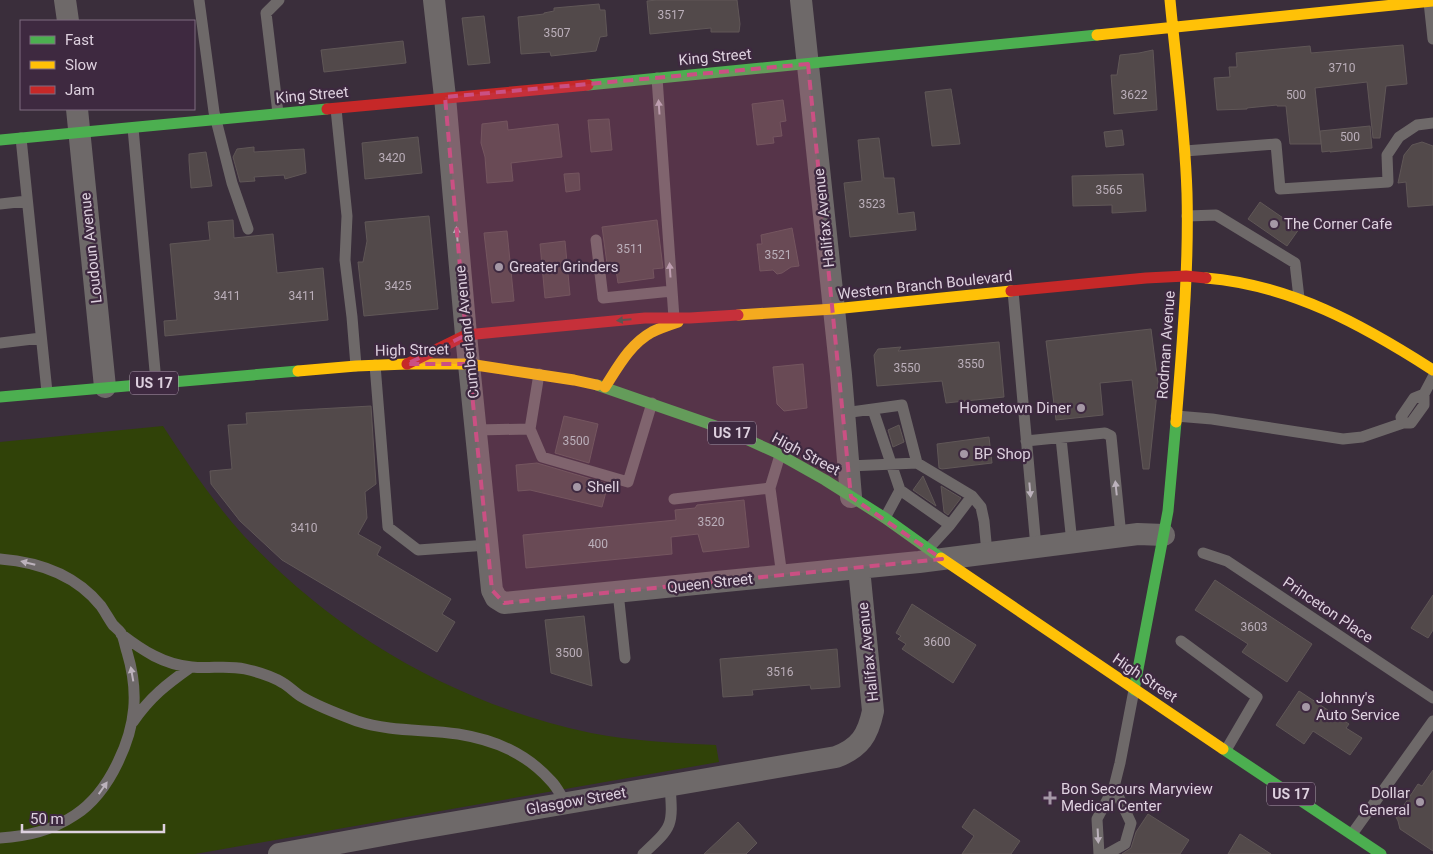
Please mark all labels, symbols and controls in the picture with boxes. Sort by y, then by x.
house number: 3517 [658,8,685,22]
legend [20,20,195,110]
house number: 3507 [544,26,571,40]
text: Fast [65,31,94,49]
street label: King Street [678,45,752,69]
text: Slow [65,56,97,74]
house number: 3710 [1329,61,1356,75]
text: Jam [65,81,95,99]
street label: King Street [275,83,349,107]
house number: 3622 [1121,88,1148,102]
house number: 500 [1286,88,1306,102]
one-way arrow [654,99,662,115]
house number: 500 [1340,130,1360,144]
house number: 3420 [379,151,406,165]
street label: Halifax Avenue [810,167,838,269]
house number: 3565 [1096,183,1123,197]
street label: Loudoun Avenue [76,192,106,304]
house number: 3523 [859,197,885,211]
place label: The Corner Cafe [1284,215,1392,233]
marker: The Corner Cafe [1268,218,1280,230]
one-way arrow [453,226,461,242]
house number: 3511 [617,242,643,256]
house number: 3521 [765,248,791,262]
place label: Greater Grinders [509,258,618,276]
marker: Greater Grinders [493,261,505,273]
one-way arrow [666,261,674,277]
street label: Cumberland Avenue [451,264,483,400]
street label: Western Branch Boulevard [837,267,1013,303]
house number: 3425 [385,279,412,293]
house number: 3411 [214,289,240,303]
house number: 3411 [289,289,315,303]
street label: Rodman Avenue [1153,290,1179,400]
one-way arrow [616,316,632,324]
street label: High Street [375,340,449,360]
house number: 3550 [958,357,985,371]
house number: 3550 [894,361,921,375]
road number: US 17 [130,372,178,394]
place label: Hometown Diner [959,399,1071,417]
marker: Hometown Diner [1075,402,1087,414]
road number: US 17 [708,422,756,444]
street label: High Street [769,429,843,479]
house number: 3500 [563,434,590,448]
place label: BP Shop [974,445,1031,463]
marker: BP Shop [958,448,970,460]
place label: Shell [587,478,619,496]
one-way arrow [1112,480,1120,496]
marker: Shell [571,481,583,493]
one-way arrow [1027,482,1035,498]
house number: 3520 [698,515,725,529]
house number: 3410 [291,521,318,535]
house number: 400 [588,537,608,551]
one-way arrow [20,559,35,567]
street label: Queen Street [666,570,754,596]
street label: Princeton Place [1280,573,1376,647]
street label: Halifax Avenue [854,601,882,703]
house number: 3603 [1241,620,1267,634]
house number: 3600 [924,635,951,649]
house number: 3500 [556,646,583,660]
street label: High Street [1109,650,1181,706]
house number: 3516 [767,665,794,679]
one-way arrow [128,666,136,682]
place label: Johnny's Auto Service [1316,689,1400,724]
marker: Johnny's Auto Service [1300,701,1312,713]
place label: Bon Secours Maryview Medical Center [1061,780,1213,815]
one-way arrow [98,781,108,795]
road number: US 17 [1267,782,1315,806]
street label: Glasgow Street [525,783,628,819]
place label: Dollar General [1359,784,1410,819]
marker: Bon Secours Maryview Medical Center [1043,791,1057,805]
marker: Dollar General [1414,796,1426,808]
scale bar [22,802,165,834]
text: 50 m [30,810,64,828]
one-way arrow [1094,828,1102,844]

